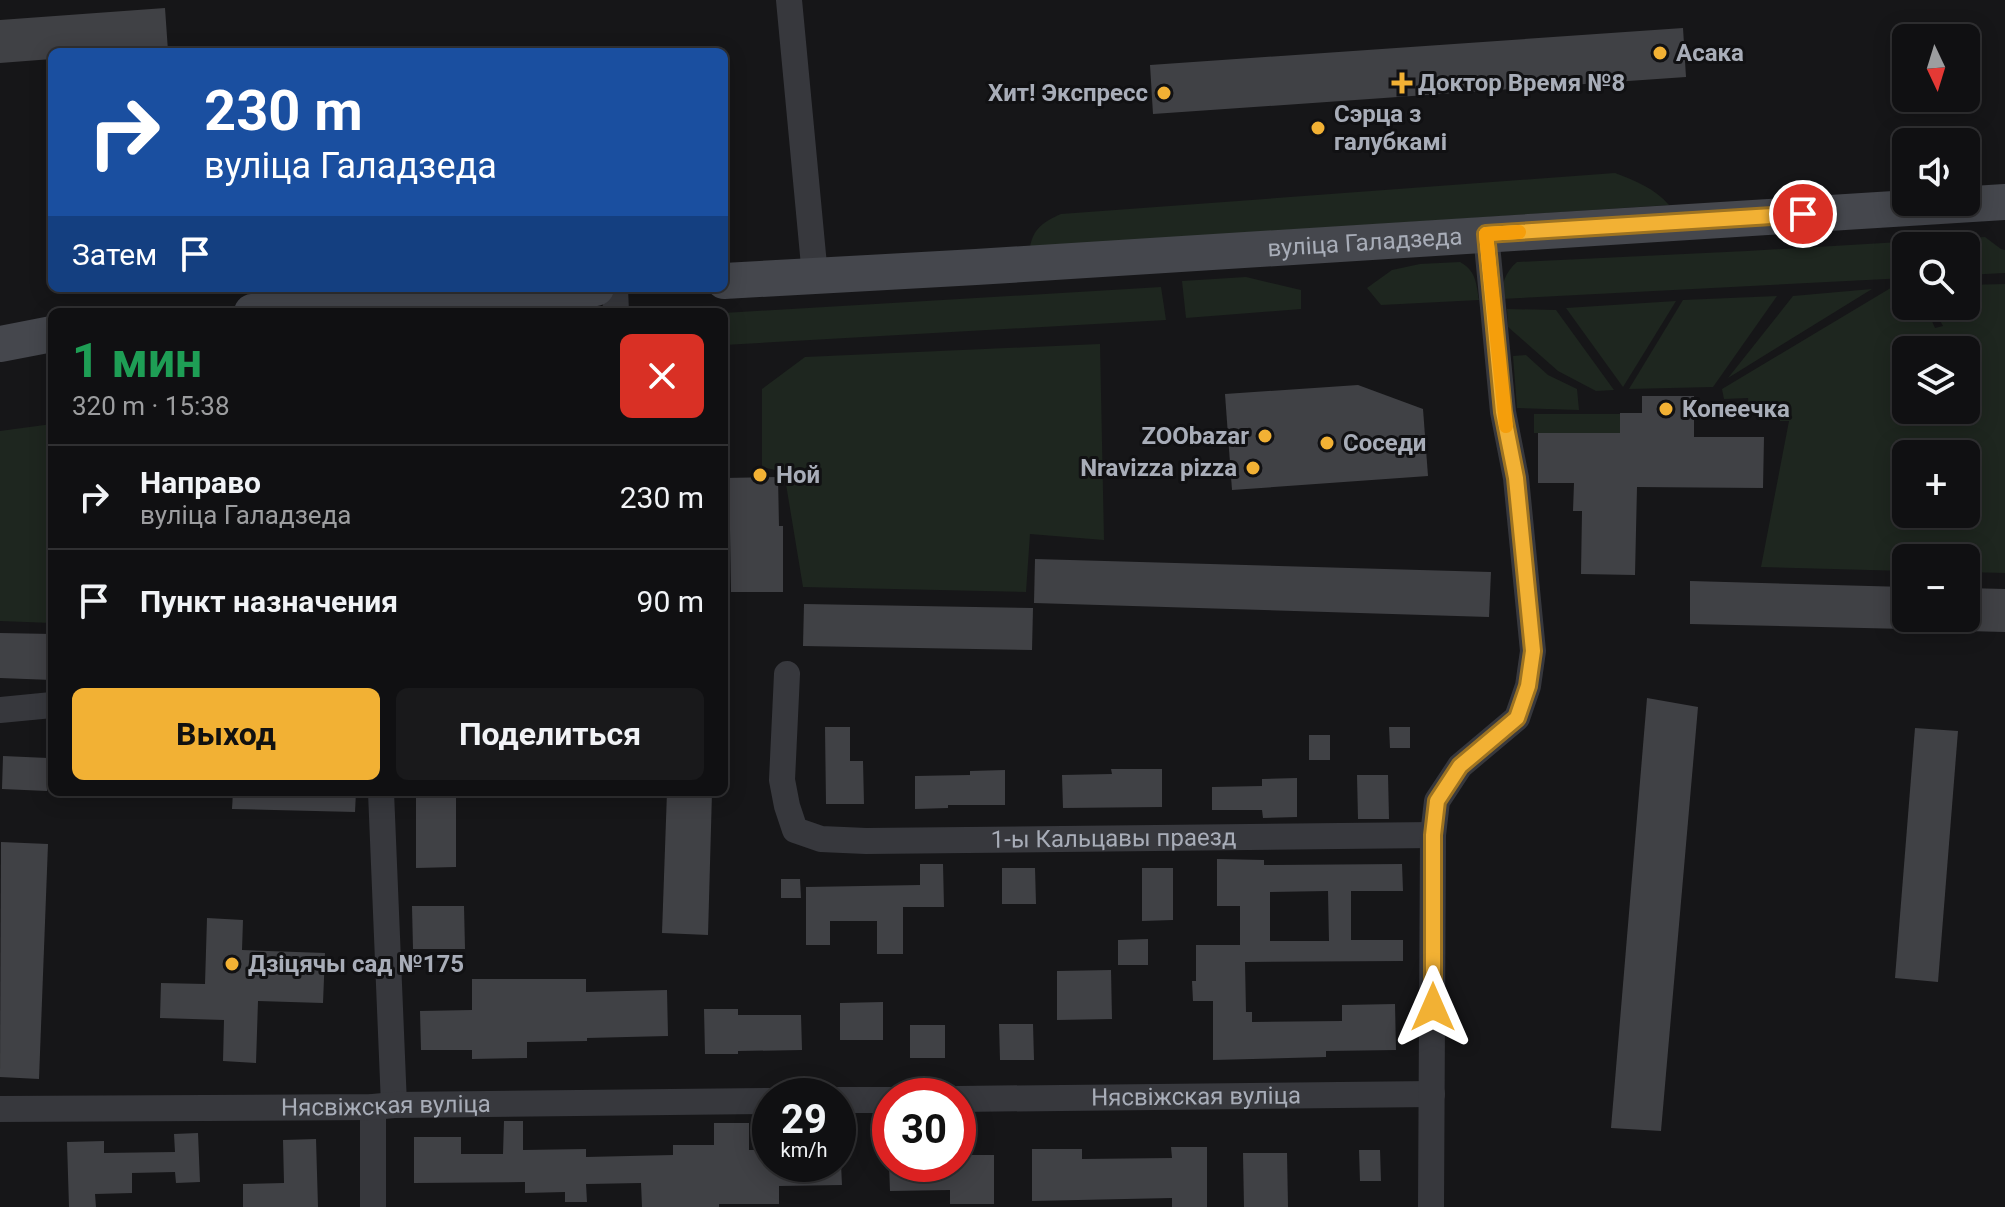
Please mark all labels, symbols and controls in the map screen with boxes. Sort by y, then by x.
north arrow [1892,24,1980,112]
map controls [1892,24,1980,632]
place label: Асака [1676,39,1744,67]
marker: Асака [1651,44,1669,62]
place label: Доктор Время №8 [1418,69,1625,97]
marker: Доктор Время №8 [1393,74,1411,92]
text: 230 m [204,78,363,144]
place label: Хит! Экспресс [988,79,1148,107]
icon: right [72,80,176,184]
marker: Хит! Экспресс [1155,84,1173,102]
place label: Сэрца з галубкамі [1334,100,1447,156]
marker: Сэрца з галубкамі [1309,119,1327,137]
button: sound [1892,128,1980,216]
text: вуліца Галадзеда [204,145,497,187]
pin [1769,180,1837,248]
icon: arrive [1781,192,1825,236]
street label: вуліца Галадзеда [1267,222,1463,263]
icon: arrive [173,232,217,276]
button: search [1892,232,1980,320]
text: Затем [72,237,157,272]
text: 1 мин [72,332,202,389]
button: close [620,334,704,418]
button: layers [1892,336,1980,424]
text: 320 m · 15:38 [72,391,230,421]
place label: Копеечка [1682,395,1790,423]
marker: Копеечка [1657,400,1675,418]
place label: ZOObazar [1141,422,1249,450]
marker: ZOObazar [1256,427,1274,445]
place label: Соседи [1343,429,1426,457]
marker: Соседи [1318,434,1336,452]
button: + [1892,440,1980,528]
place label: Nravizza pizza [1080,454,1237,482]
marker: Nravizza pizza [1244,459,1262,477]
place label: Ной [776,461,820,489]
text: Направо [140,465,261,500]
marker: Ной [751,466,769,484]
icon: right [72,475,116,519]
text: 230 m [620,480,704,515]
text: вуліца Галадзеда [140,500,351,530]
button: − [1892,544,1980,632]
icon: arrive [72,579,116,623]
text: Пункт назначения [140,584,398,619]
text: 90 m [637,584,704,619]
button: Выход [72,688,380,780]
button: Поделиться [396,688,704,780]
street label: 1-ы Кальцавы праезд [991,823,1236,854]
place label: Дзіцячы сад №175 [248,950,464,978]
marker: Дзіцячы сад №175 [223,955,241,973]
position arrow [1391,965,1475,1049]
speed limit sign: 30 [872,1078,976,1182]
street label: Нясвіжская вуліца [1091,1081,1301,1112]
street label: Нясвіжская вуліца [281,1090,491,1121]
text: 29 [781,1096,827,1143]
text: km/h [781,1138,827,1162]

